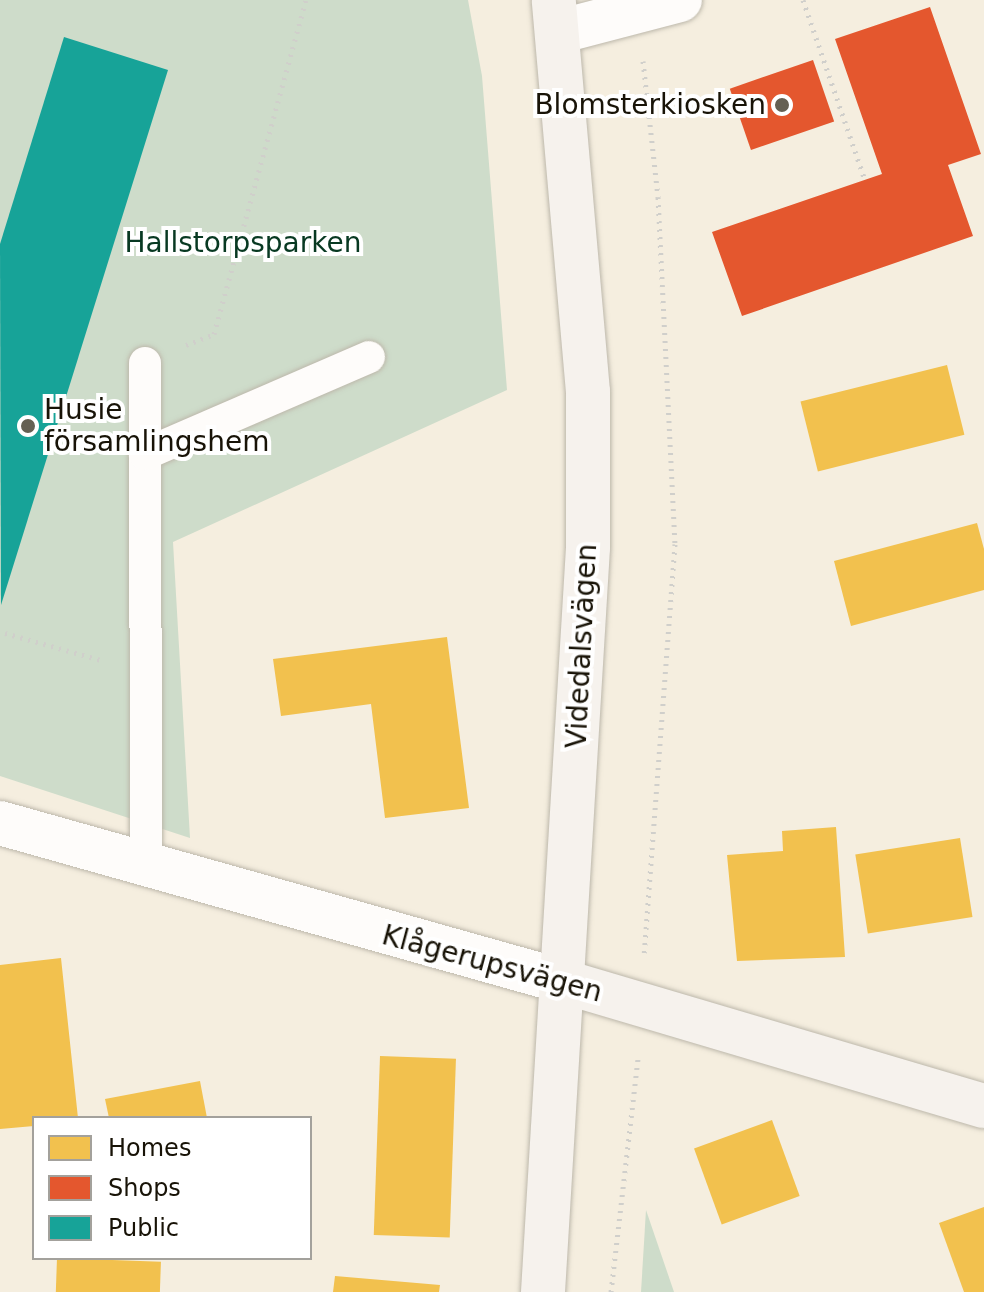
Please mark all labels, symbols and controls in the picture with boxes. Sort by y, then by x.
place label: Blomsterkiosken [534,88,766,122]
marker: Blomsterkiosken [773,96,791,114]
park label: Hallstorpsparken [125,226,361,260]
place label: Husie församlingshem [44,393,269,459]
marker: Husie församlingshem [19,417,37,435]
street label: Videdalsvägen [560,543,604,749]
street label: Klågerupsvägen [378,918,606,1010]
legend [32,1116,312,1260]
text: Homes [108,1134,191,1162]
text: Shops [108,1174,181,1202]
text: Public [108,1214,179,1242]

